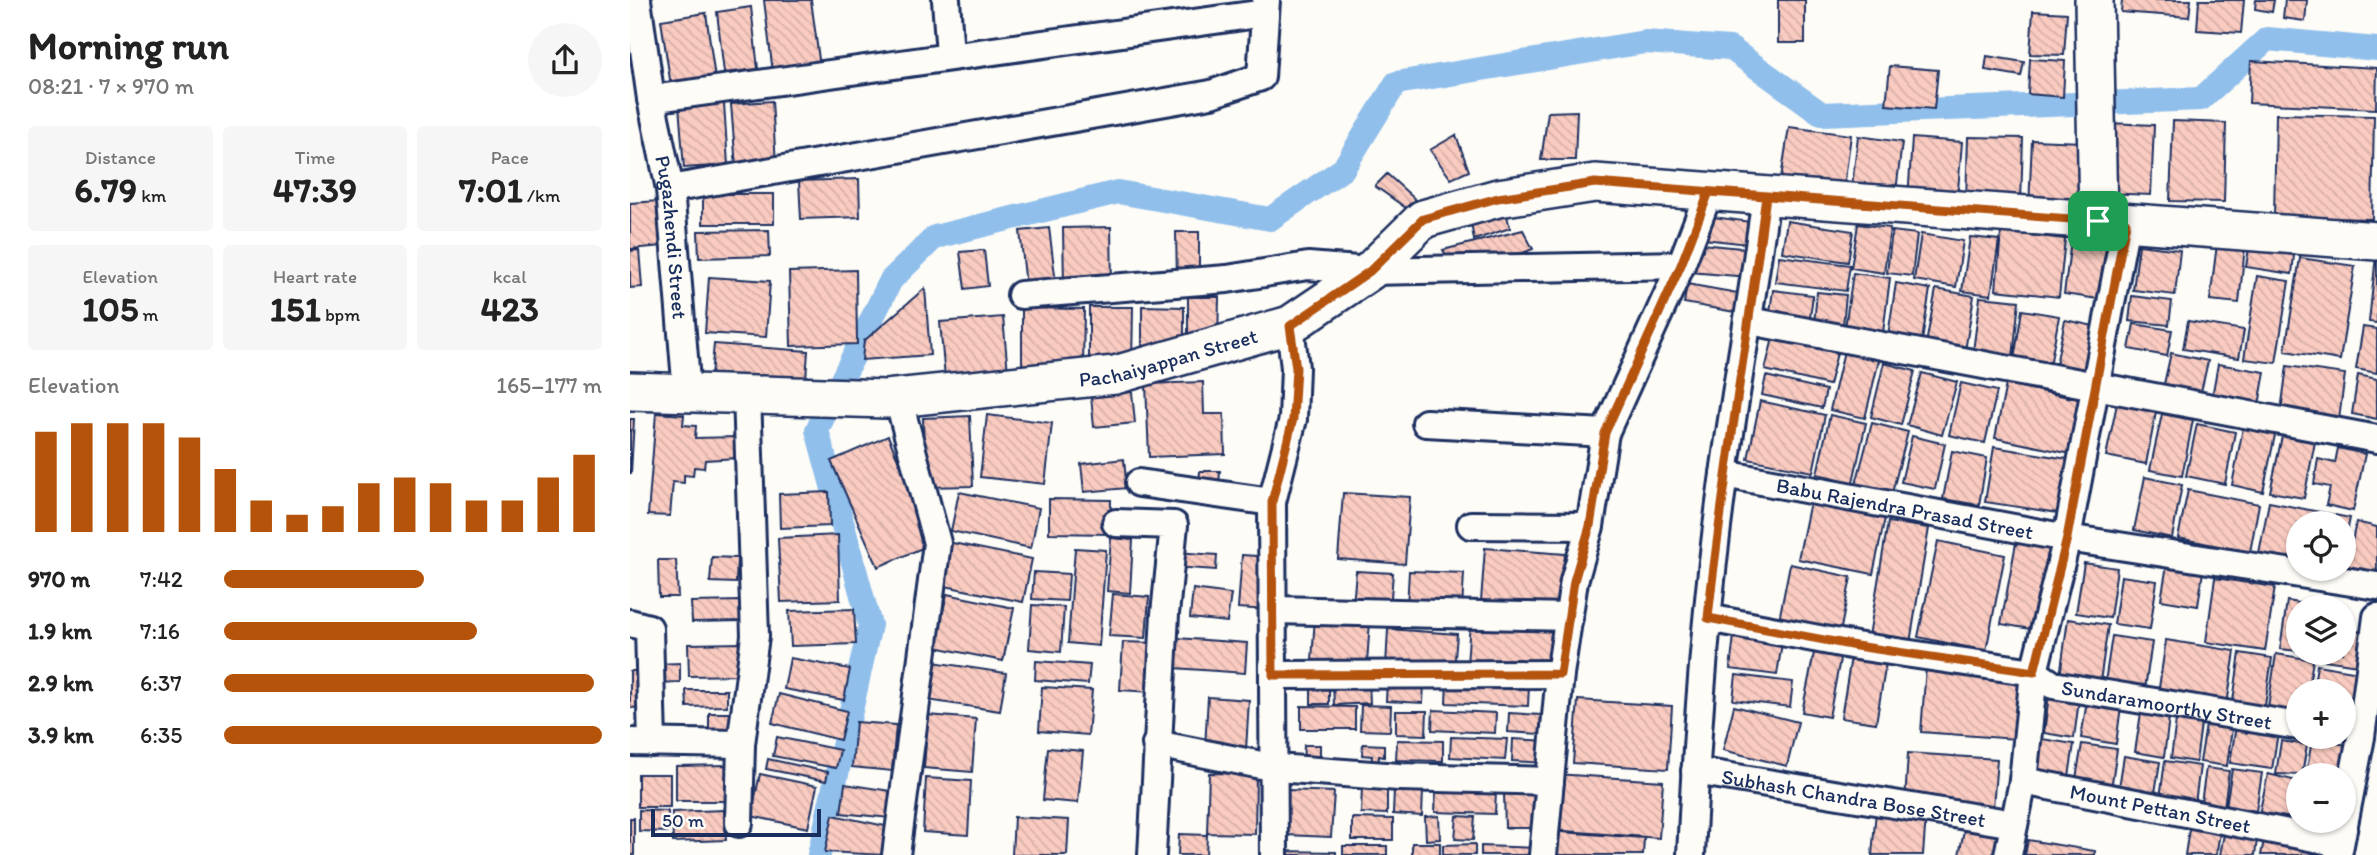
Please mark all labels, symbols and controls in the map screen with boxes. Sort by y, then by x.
text: Morning run [28,23,229,69]
button: share [528,23,602,97]
text: 08:21 · 7 × 970 m [28,72,194,100]
text: Distance [85,146,156,169]
text: Time [295,146,335,169]
text: Pace [491,146,529,169]
street label: Pugazhendi Street [651,153,693,320]
text: 6.79 [74,169,137,211]
text: 47:39 [273,169,357,211]
text: 7:01 [459,169,523,211]
text: km [137,184,166,207]
text: /km [523,184,560,207]
pin [2068,191,2128,251]
icon: arrive [2079,202,2117,240]
text: Elevation [83,265,158,288]
text: Heart rate [273,265,357,288]
text: kcal [493,265,527,288]
text: 105 [82,288,138,330]
text: 151 [270,288,321,330]
text: 423 [480,288,539,330]
text: m [138,303,159,326]
text: bpm [321,303,360,326]
street label: Pachaiyappan Street [1078,322,1260,391]
text: Elevation [28,371,119,399]
text: 165–177 m [496,371,602,399]
street label: Babu Rajendra Prasad Street [1774,472,2036,544]
map controls [2286,511,2356,833]
button: locate [2286,511,2356,581]
text: 970 m [28,565,90,593]
text: 7:42 [140,565,183,593]
button: layers [2286,595,2356,665]
text: 1.9 km [28,617,92,645]
text: 7:16 [140,617,180,645]
text: 2.9 km [28,669,93,697]
text: 6:37 [140,669,182,697]
street label: Sundaramoorthy Street [2060,674,2274,734]
button: + [2286,679,2356,749]
text: 3.9 km [28,721,94,749]
text: 6:35 [140,721,182,749]
street label: Subhash Chandra Bose Street [1720,763,1988,832]
button: − [2286,763,2356,833]
street label: Mount Pettan Street [2068,778,2253,838]
scale bar [651,806,821,838]
text: 50 m [662,809,704,832]

